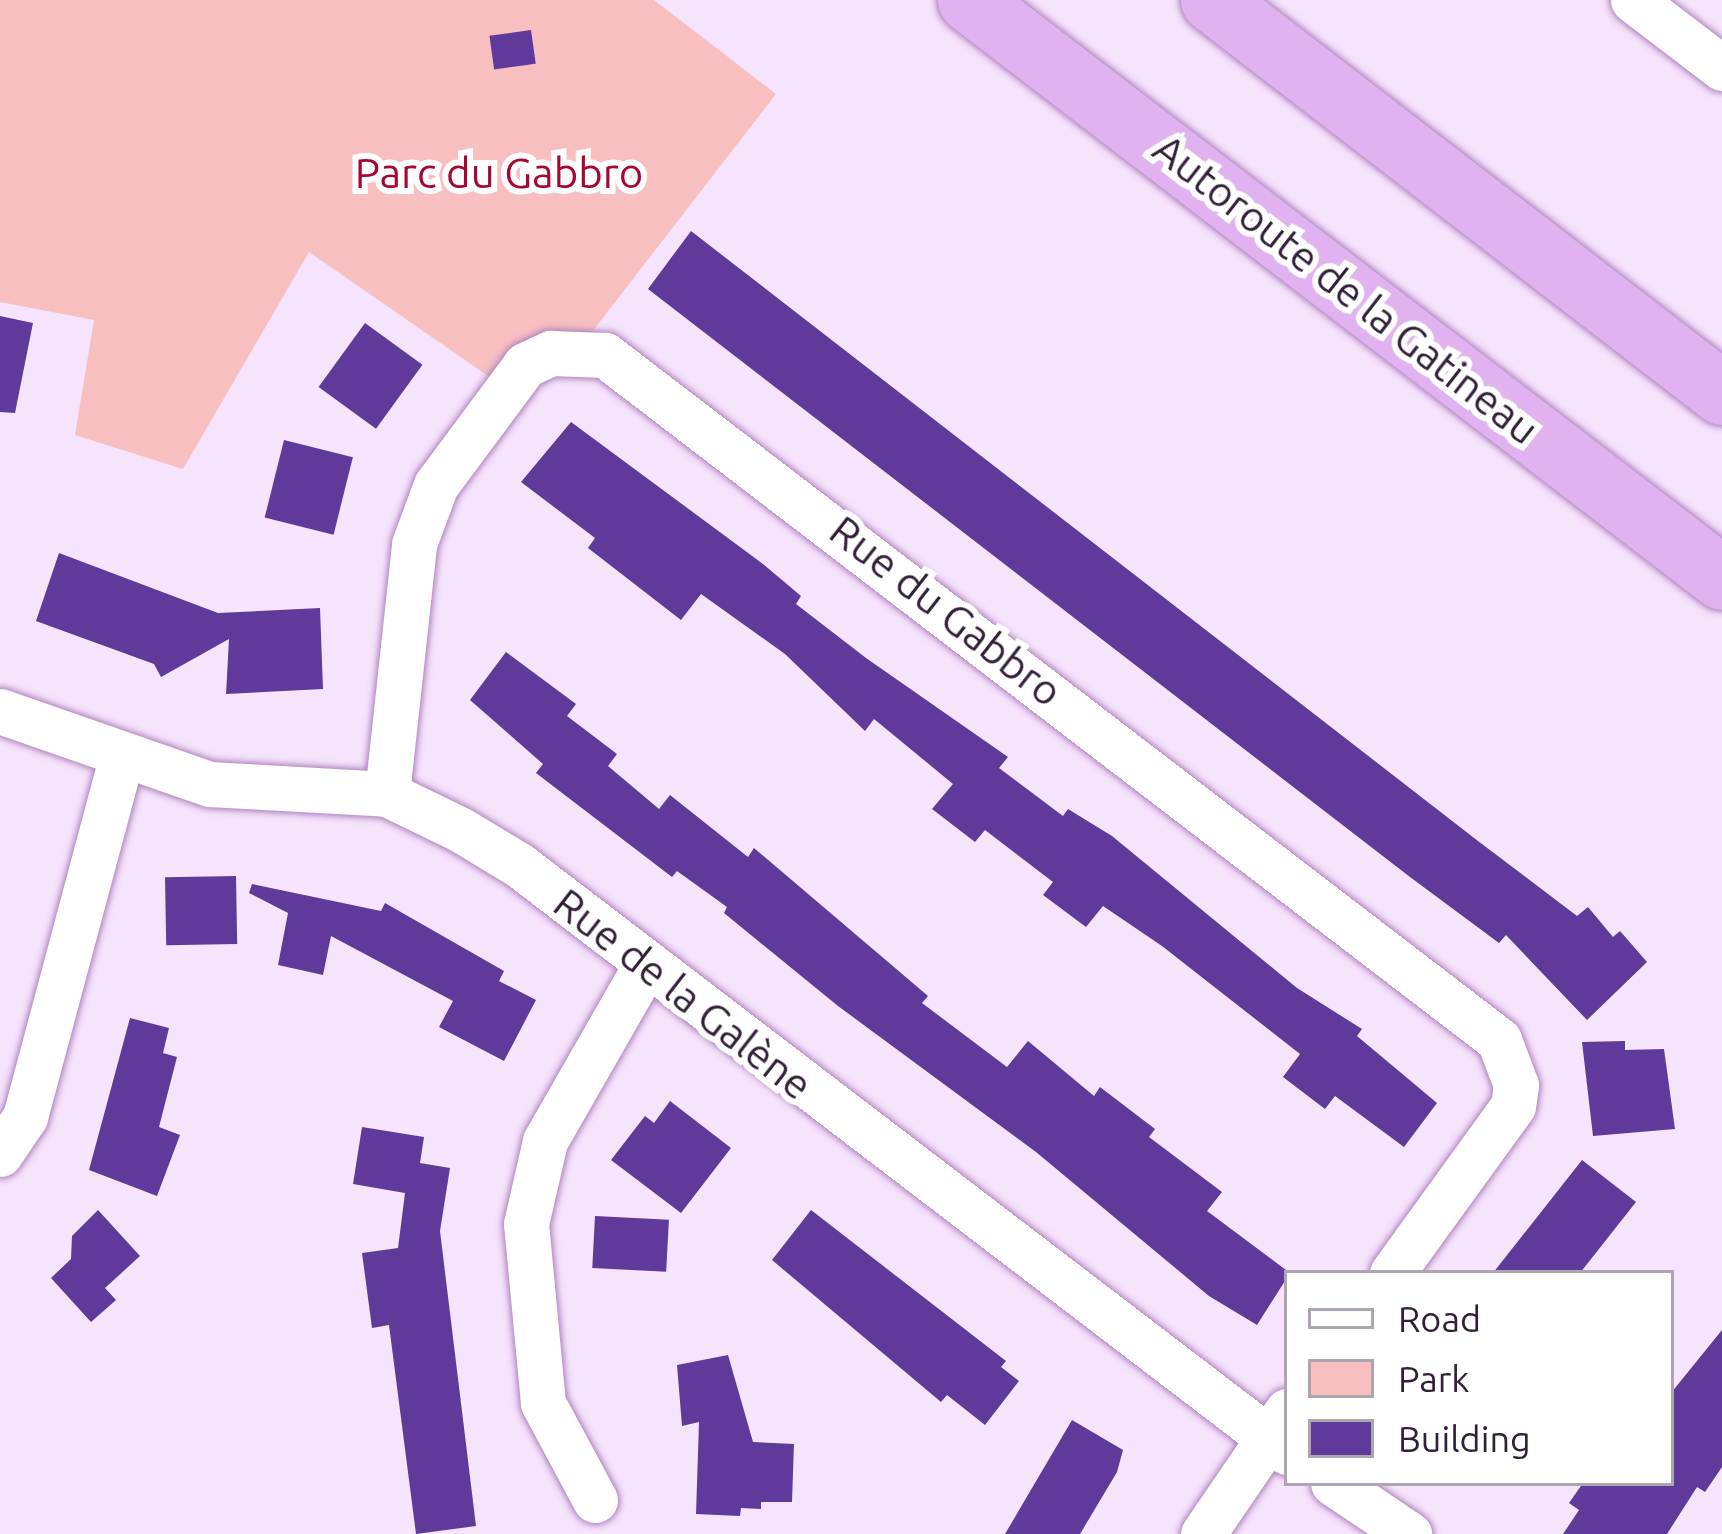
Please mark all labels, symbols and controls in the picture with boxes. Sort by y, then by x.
street label: Autoroute de la Gatineau [1144,123,1548,455]
park label: Parc du Gabbro [355,148,643,198]
street label: Rue du Gabbro [820,505,1072,717]
street label: Rue de la Galène [544,878,822,1110]
legend [1284,1270,1674,1486]
text: Road [1398,1298,1481,1339]
text: Park [1398,1358,1470,1399]
text: Building [1398,1418,1531,1459]

